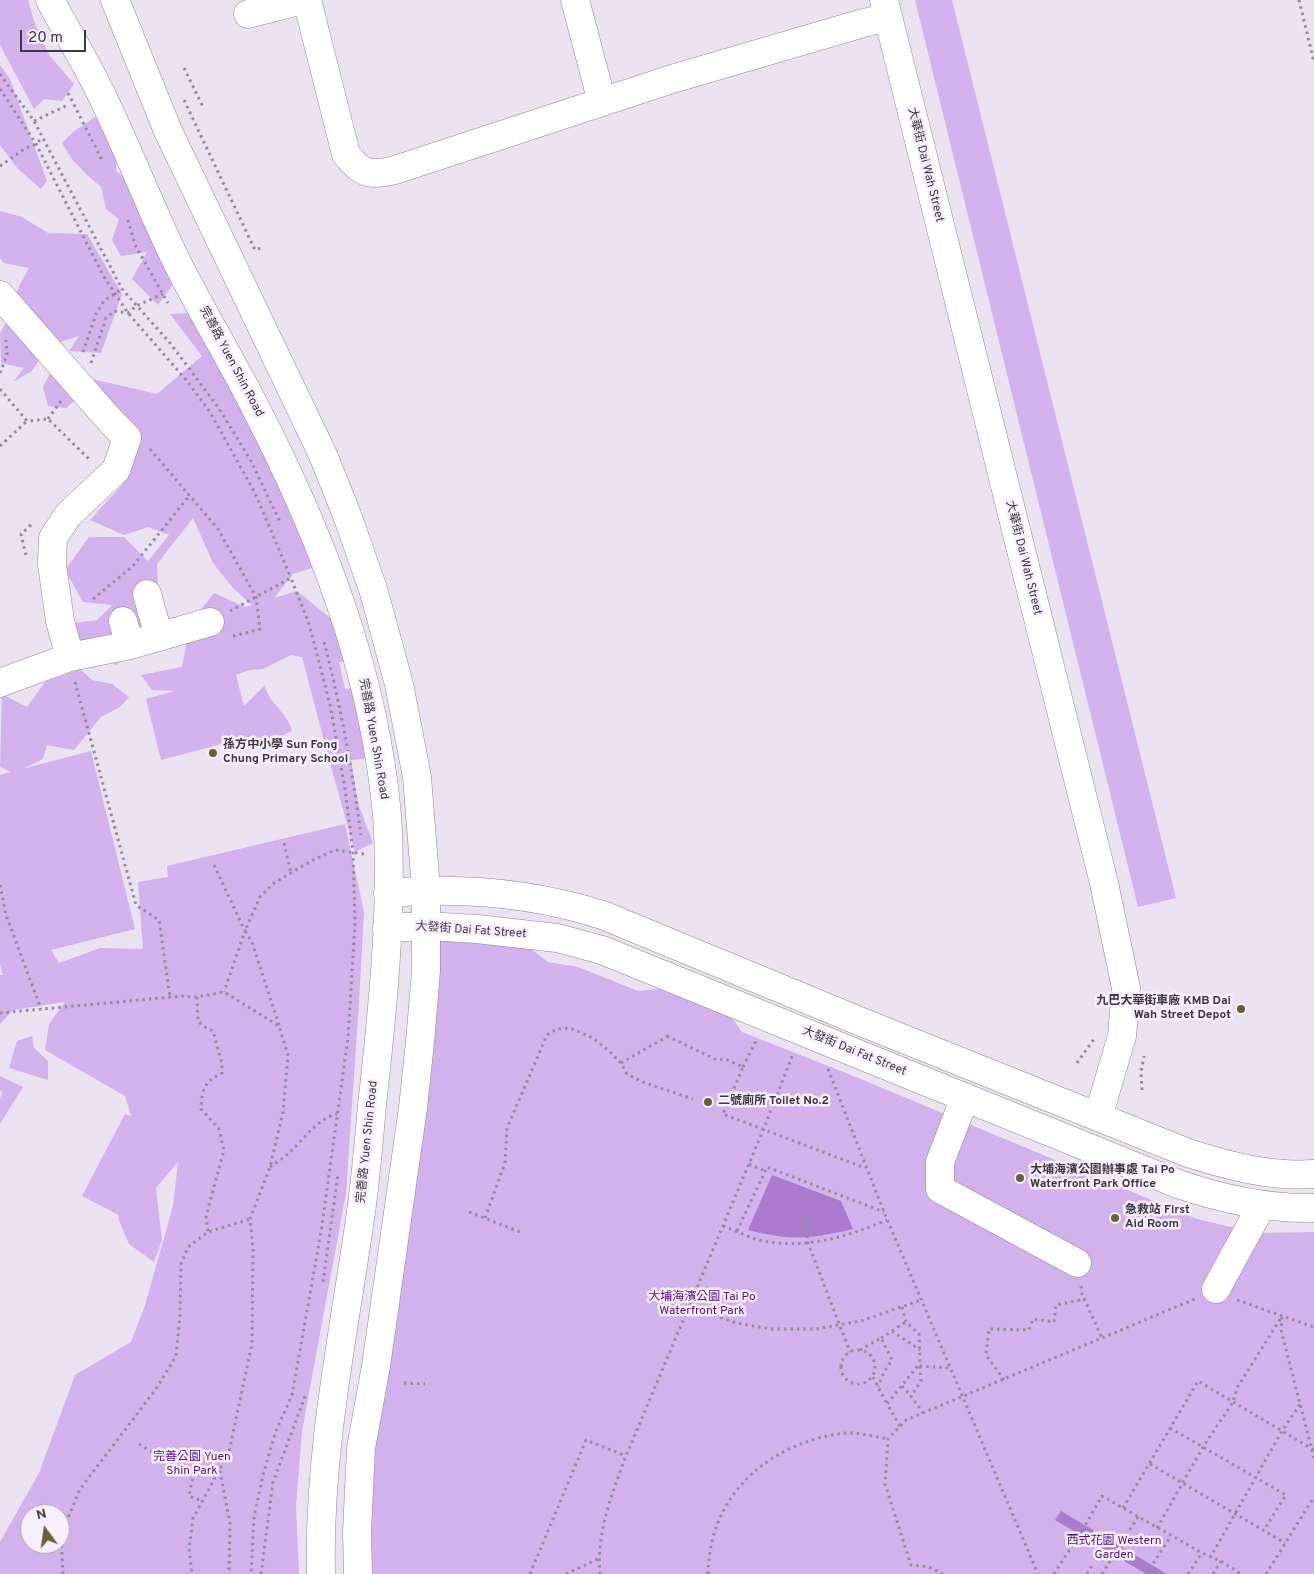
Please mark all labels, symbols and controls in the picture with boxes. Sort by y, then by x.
scale bar [22,20,89,52]
text: 20 m [28,29,63,48]
street label: 大華街 Dai Wah Street [904,106,946,224]
street label: 完善路 Yuen Shin Road [196,304,266,420]
street label: 大華街 Dai Wah Street [1002,499,1044,617]
street label: 完善路 Yuen Shin Road [355,677,391,801]
place label: 孫方中小學 Sun Fong Chung Primary School [223,739,348,767]
marker: 孫方中小學 Sun Fong Chung Primary School [207,747,219,759]
street label: 大發街 Dai Fat Street [415,920,527,942]
place label: 九巴大華街車廠 KMB Dai Wah Street Depot [1096,995,1231,1023]
marker: 九巴大華街車廠 KMB Dai Wah Street Depot [1235,1003,1247,1015]
street label: 大發街 Dai Fat Street [800,1024,908,1080]
street label: 完善路 Yuen Shin Road [354,1080,382,1204]
place label: 二號廁所 Toilet No.2 [718,1095,829,1109]
marker: 二號廁所 Toilet No.2 [702,1096,714,1108]
place label: 大埔海濱公園辦事處 Tai Po Waterfront Park Office [1030,1164,1175,1192]
marker: 大埔海濱公園辦事處 Tai Po Waterfront Park Office [1014,1172,1026,1184]
place label: 急救站 First Aid Room [1125,1204,1190,1232]
marker: 急救站 First Aid Room [1109,1212,1121,1224]
park label: 大埔海濱公園 Tai Po Waterfront Park [648,1291,756,1319]
park label: 完善公園 Yuen Shin Park [153,1451,231,1479]
north arrow [20,1504,70,1554]
text: N [35,1505,48,1524]
park label: 西式花園 Western Garden [1067,1535,1161,1563]

